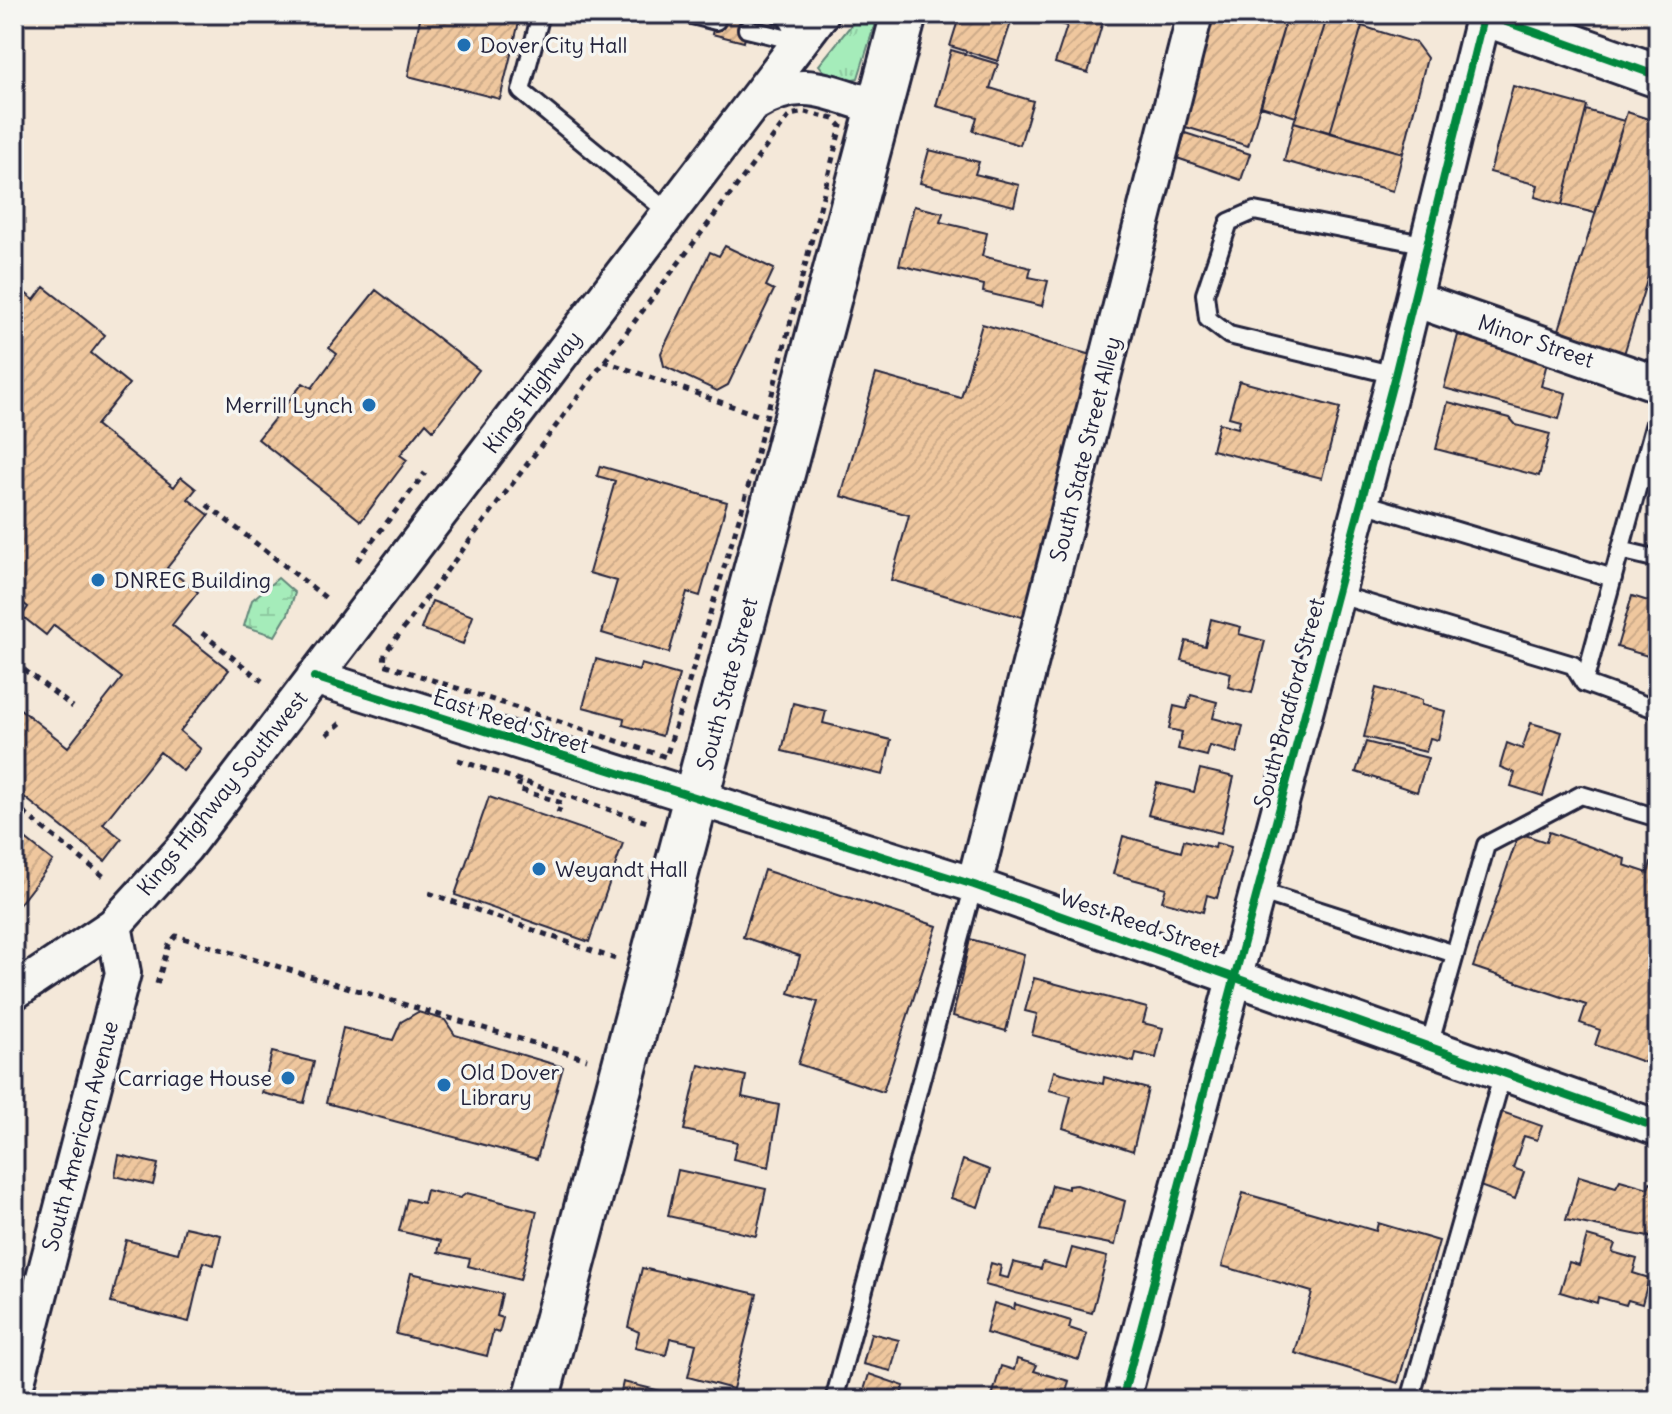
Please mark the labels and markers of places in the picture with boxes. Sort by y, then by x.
place label: Dover City Hall [480,31,627,59]
marker: Dover City Hall [455,36,473,54]
place label: Merrill Lynch [225,391,353,419]
marker: Merrill Lynch [360,396,378,414]
place label: DNREC Building [114,566,271,594]
marker: DNREC Building [89,571,107,589]
place label: Weyandt Hall [555,855,688,883]
marker: Weyandt Hall [530,860,548,878]
place label: Old Dover Library [460,1058,560,1111]
place label: Carriage House [118,1064,272,1092]
marker: Carriage House [279,1069,297,1087]
marker: Old Dover Library [435,1076,453,1094]

